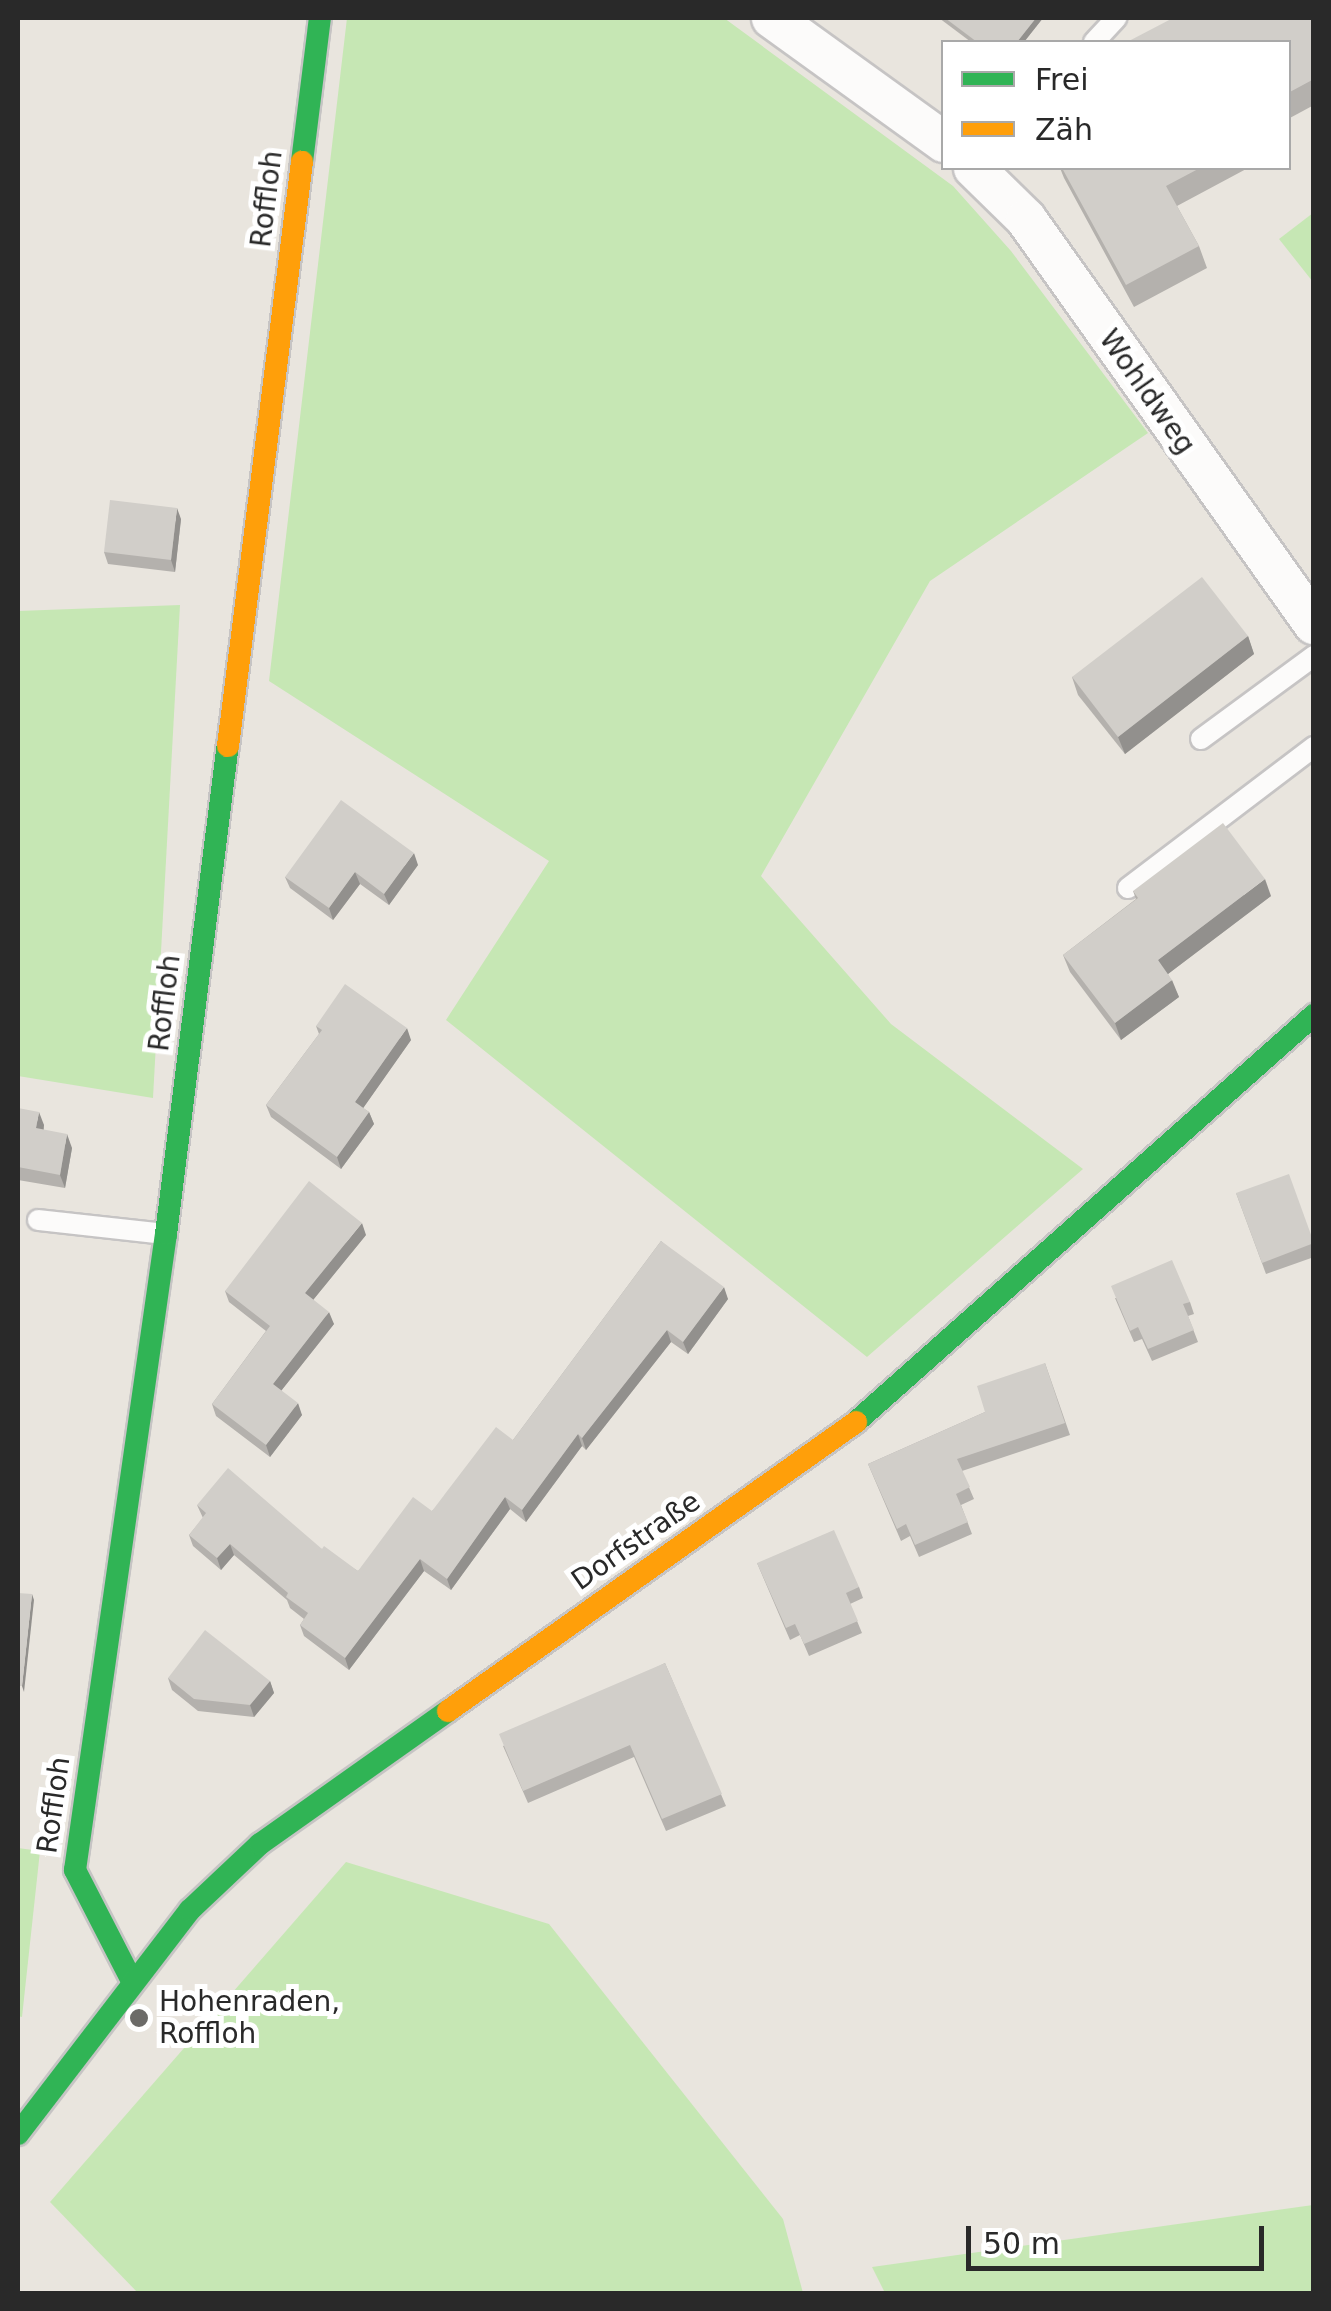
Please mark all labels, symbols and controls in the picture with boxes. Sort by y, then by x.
legend [941,40,1291,170]
text: Frei [1035,62,1089,97]
text: Zäh [1035,112,1093,147]
street label: Roffloh [244,149,290,249]
street label: Wohldweg [1092,323,1202,461]
street label: Roffloh [142,953,188,1053]
street label: Dorfstraße [565,1484,707,1598]
street label: Roffloh [31,1754,77,1856]
place label: Hohenraden, Roffloh [159,1985,340,2051]
marker: Hohenraden, Roffloh [128,2007,150,2029]
scale bar [971,2206,1268,2268]
text: 50 m [983,2226,1060,2261]

